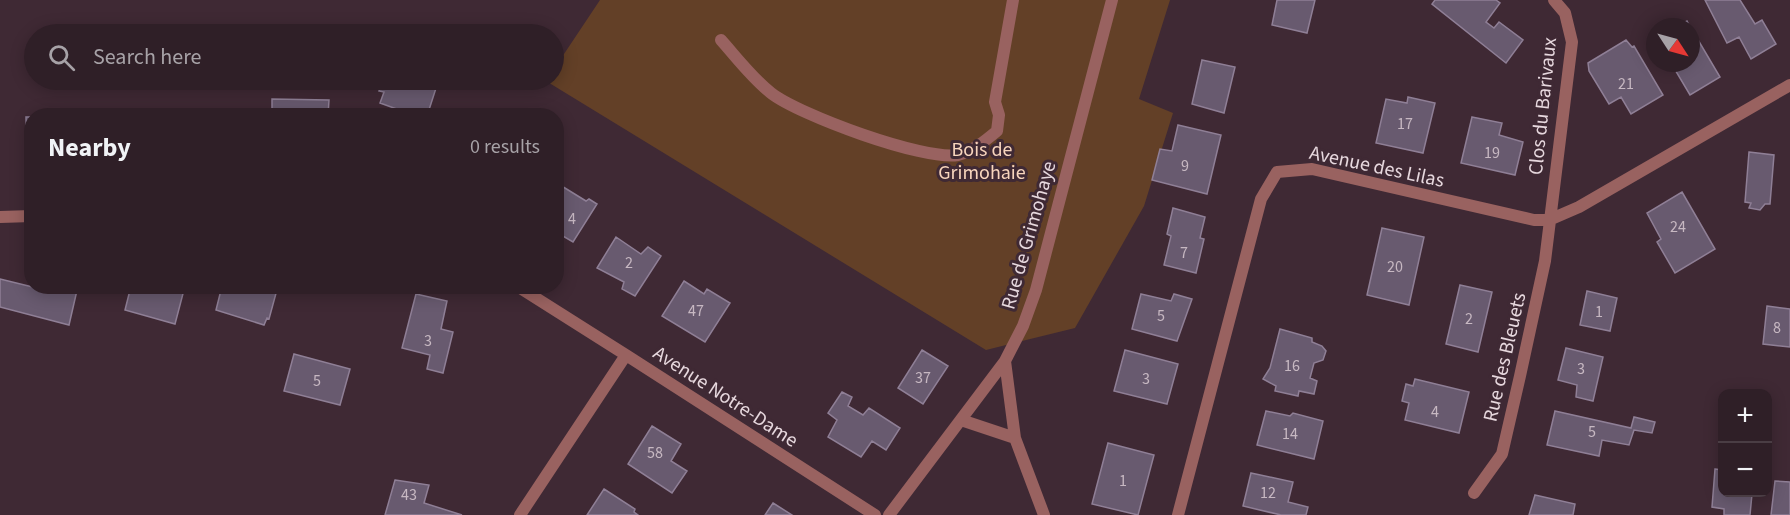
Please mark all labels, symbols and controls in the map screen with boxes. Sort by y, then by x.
north arrow [1646,18,1700,72]
search box [24,24,564,90]
street label: Clos du Barivaux [1522,36,1564,176]
icon: search [45,41,78,74]
text: Search here [93,41,201,73]
house number: 21 [1618,73,1634,95]
house number: 17 [1397,113,1413,135]
text: Nearby [48,129,131,166]
text: 0 results [470,133,540,161]
park label: Bois de Grimohaie [938,136,1026,187]
street label: Avenue des Lilas [1307,139,1447,195]
house number: 19 [1484,142,1500,164]
house number: 9 [1181,155,1189,177]
street label: Rue de Grimohaye [994,158,1064,313]
house number: 4 [568,208,576,230]
house number: 24 [1670,216,1686,238]
house number: 7 [1180,242,1188,264]
house number: 2 [625,252,633,274]
house number: 20 [1387,256,1403,278]
street label: Rue des Bleuets [1476,290,1533,425]
house number: 47 [688,300,704,322]
house number: 1 [1595,301,1603,323]
house number: 5 [1157,305,1165,327]
house number: 2 [1465,308,1473,330]
house number: 8 [1773,317,1781,339]
house number: 3 [424,330,432,352]
street label: Avenue Notre-Dame [647,339,804,454]
house number: 16 [1284,355,1300,377]
house number: 3 [1577,358,1585,380]
house number: 37 [915,367,931,389]
house number: 3 [1142,368,1150,390]
house number: 5 [313,370,321,392]
map controls [1718,389,1772,497]
button: + [1718,389,1772,443]
house number: 4 [1431,401,1439,423]
house number: 5 [1588,421,1596,443]
house number: 14 [1282,423,1298,445]
house number: 58 [647,442,663,464]
button: − [1718,443,1772,497]
house number: 1 [1119,470,1127,492]
house number: 12 [1260,482,1276,504]
house number: 43 [401,484,417,506]

